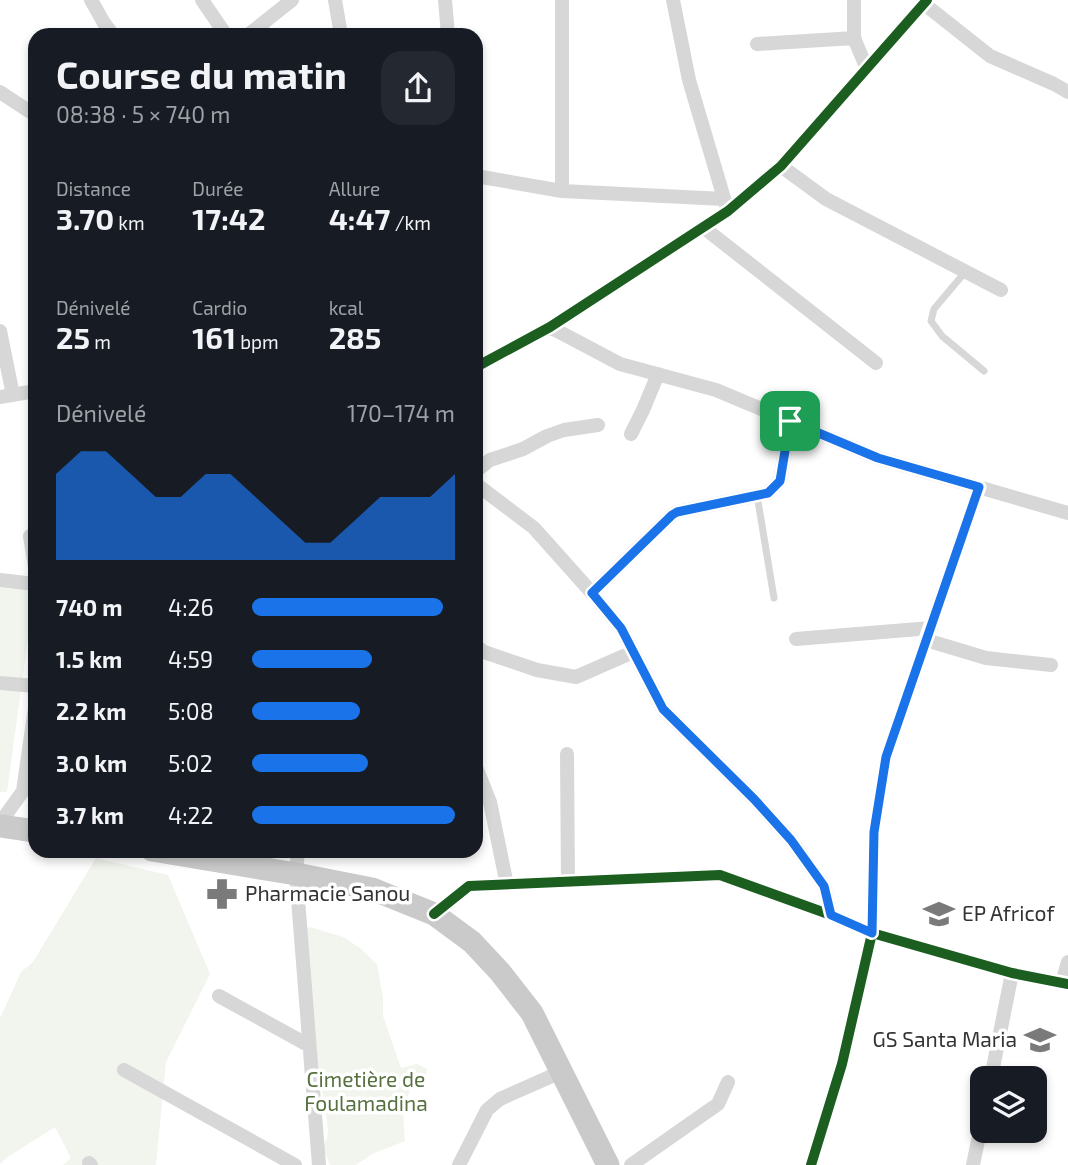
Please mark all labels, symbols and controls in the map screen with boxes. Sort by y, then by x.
text: Course du matin [56,51,347,97]
button: share [381,51,455,125]
text: 08:38 · 5 × 740 m [56,100,230,128]
text: Distance [56,177,131,200]
text: Durée [192,177,244,200]
text: Allure [329,177,380,200]
text: 3.70 [56,200,114,236]
text: 17:42 [192,200,265,236]
text: 4:47 [329,200,390,236]
text: km [114,211,145,234]
text: /km [390,211,431,234]
text: Dénivelé [56,296,131,319]
text: Cardio [192,296,247,319]
text: kcal [329,296,363,319]
text: 25 [56,319,90,355]
text: 161 [192,319,236,355]
text: 285 [329,319,381,355]
text: m [90,330,111,353]
text: bpm [236,330,279,353]
pin [760,391,820,451]
text: Dénivelé [56,399,146,427]
text: 170–174 m [347,399,455,427]
icon: arrive [771,402,809,440]
text: 740 m [56,593,123,621]
text: 4:26 [168,593,214,621]
text: 1.5 km [56,645,122,673]
text: 4:59 [168,645,213,673]
text: 2.2 km [56,697,126,725]
text: 5:08 [168,697,214,725]
text: 3.0 km [56,749,127,777]
text: 5:02 [168,749,213,777]
text: 3.7 km [56,801,124,829]
text: 4:22 [168,801,213,829]
pharmacy icon: Pharmacie Sanou [205,877,239,911]
place label: Pharmacie Sanou [245,880,410,905]
school or university icon: EP Africof [922,897,956,931]
place label: EP Africof [962,900,1055,925]
school or university icon: GS Santa Maria [1023,1023,1057,1057]
place label: GS Santa Maria [873,1026,1017,1051]
park label: Cimetière de Foulamadina [304,1066,428,1115]
map controls [970,1066,1047,1143]
button: layers [970,1066,1047,1143]

